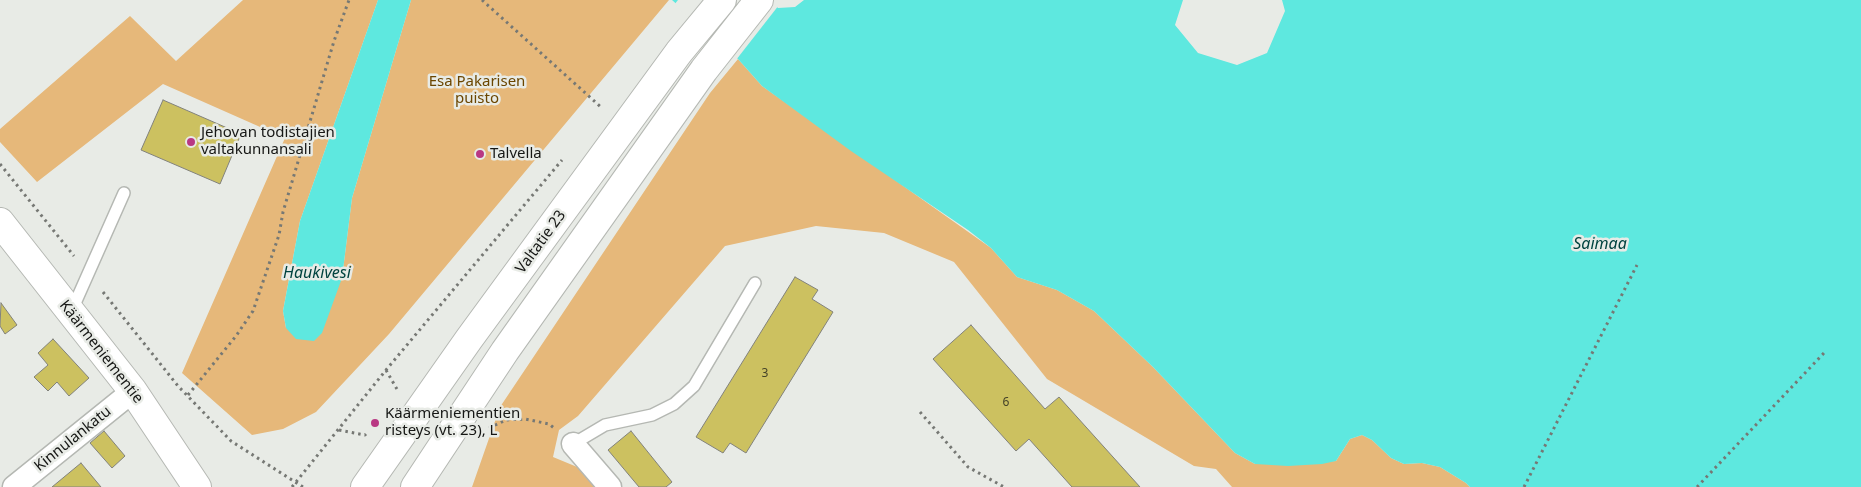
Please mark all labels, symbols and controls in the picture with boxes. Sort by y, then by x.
park label: Esa Pakarisen puisto [429,73,525,108]
place label: Jehovan todistajien valtakunnansali [201,124,335,159]
marker: Jehovan todistajien valtakunnansali [185,136,197,148]
place label: Talvella [490,145,542,163]
marker: Talvella [474,148,486,160]
street label: Valtatie 23 [512,207,570,277]
water label: Saimaa [1573,234,1627,254]
water label: Haukivesi [283,263,351,283]
street label: Käärmeniementie [55,297,147,407]
house number: 3 [762,367,768,381]
house number: 6 [1003,396,1009,410]
street label: Kinnulankatu [31,403,115,475]
place label: Käärmeniementien risteys (vt. 23), L [385,405,520,440]
marker: Käärmeniementien risteys (vt. 23), L [369,417,381,429]

